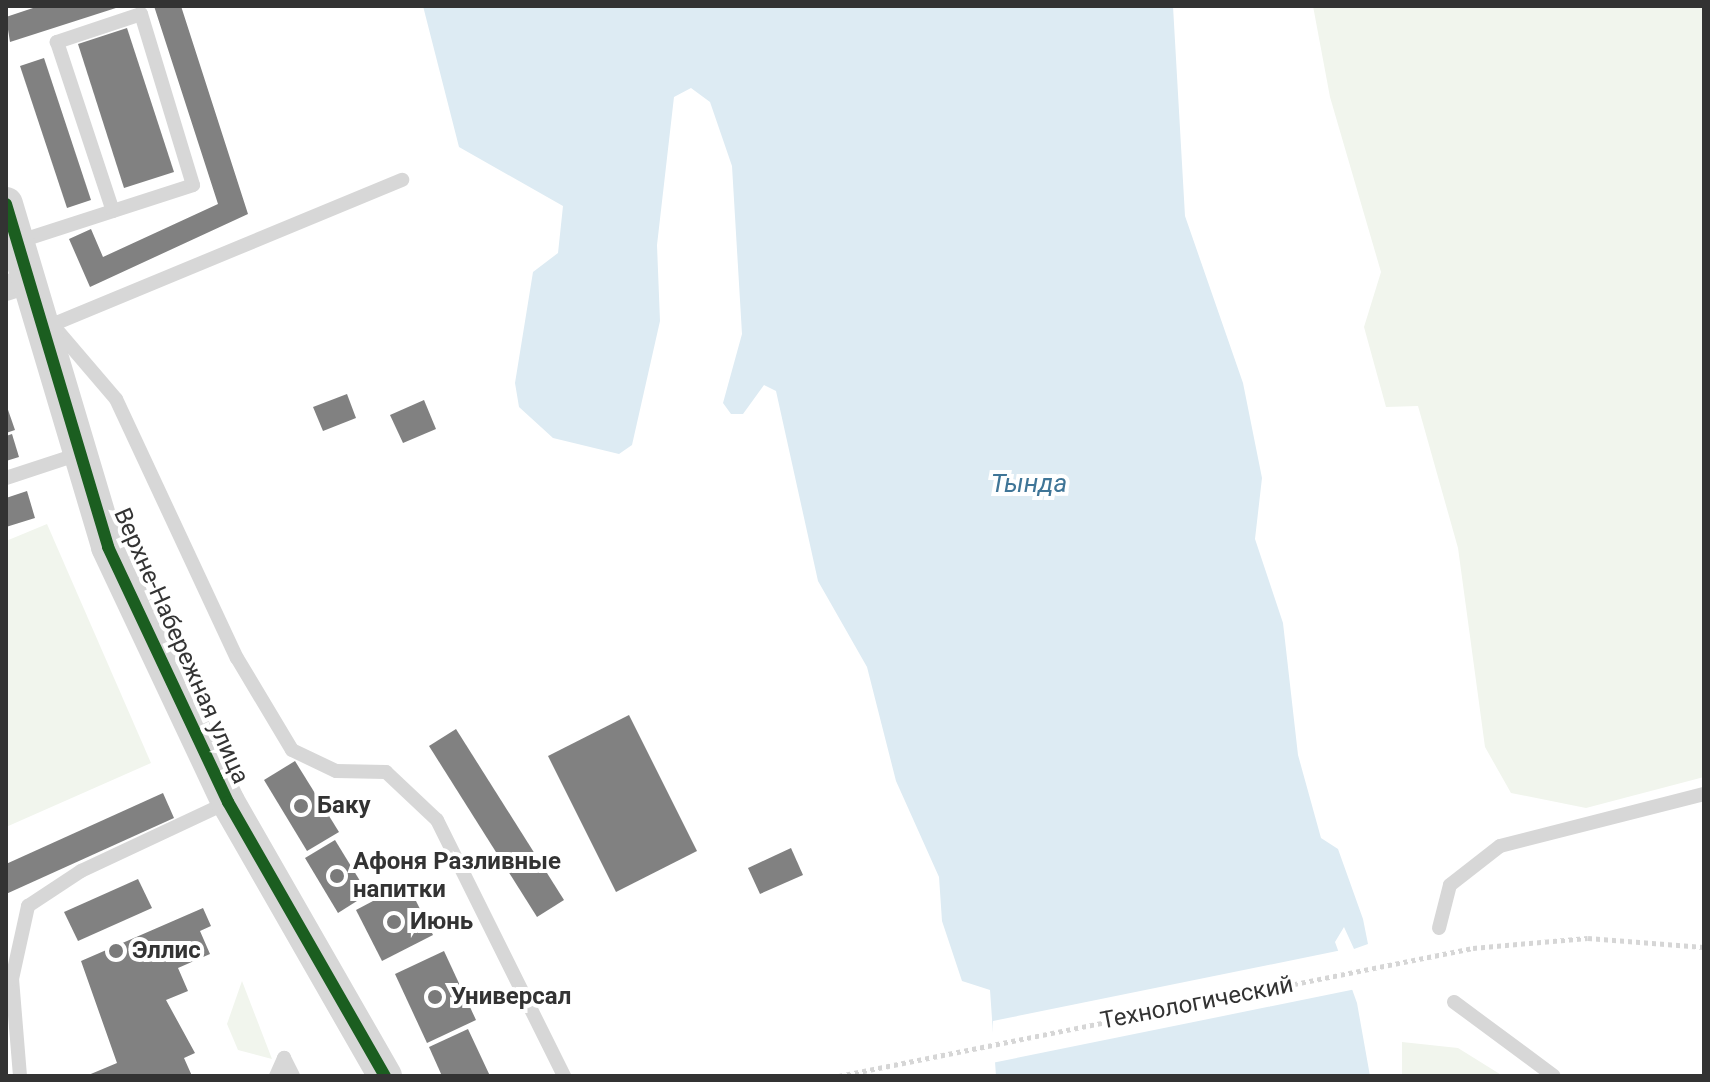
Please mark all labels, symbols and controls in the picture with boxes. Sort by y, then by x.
water label: Тында [991,468,1067,500]
street label: Верхне-Набережная улица [107,504,255,788]
place label: Баку [317,792,370,820]
marker: Баку [292,797,310,815]
place label: Афоня Разливные напитки [353,848,561,904]
marker: Афоня Разливные напитки [328,867,346,885]
place label: Июнь [410,908,473,936]
marker: Июнь [385,913,403,931]
place label: Эллис [132,937,201,965]
marker: Эллис [107,942,125,960]
street label: Технологический [1098,970,1296,1036]
place label: Универсал [451,983,571,1011]
marker: Универсал [426,988,444,1006]

